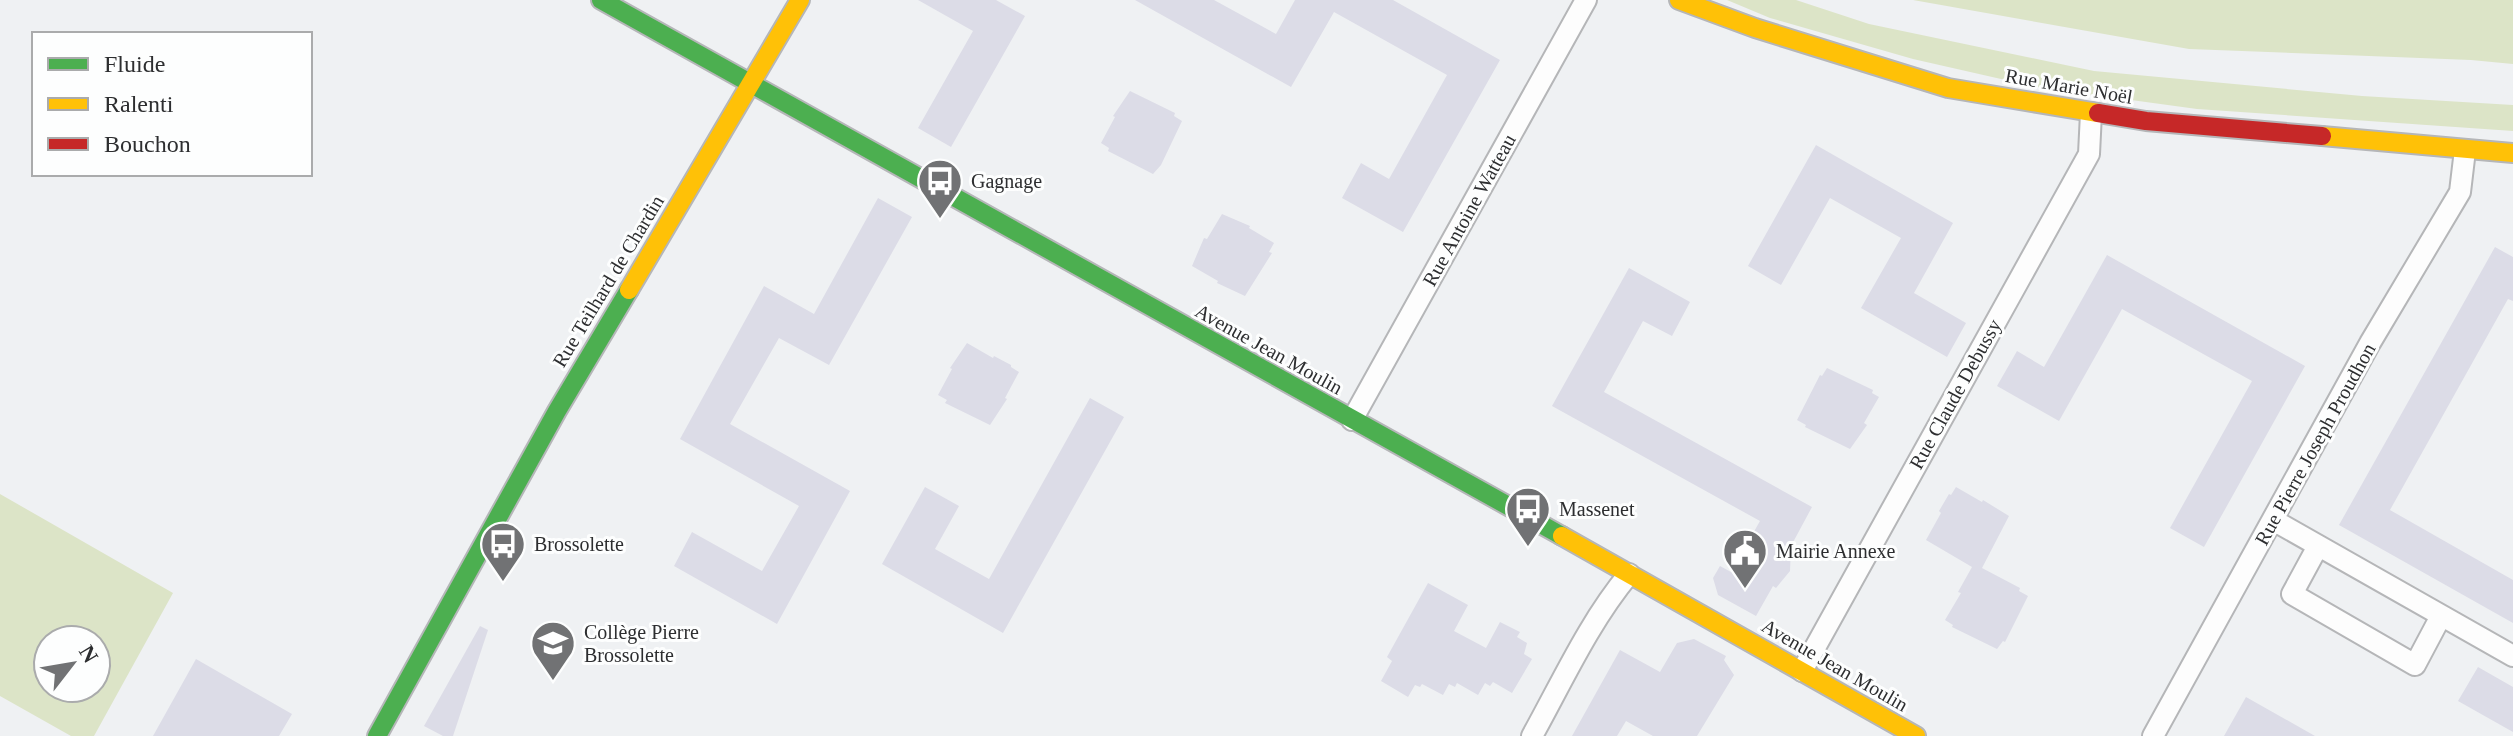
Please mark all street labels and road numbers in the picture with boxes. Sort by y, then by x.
street label: Rue Marie Noël [2004,64,2135,108]
street label: Rue Antoine Watteau [1418,130,1520,290]
street label: Rue Teilhard de Chardin [548,191,668,371]
street label: Avenue Jean Moulin [1191,299,1347,399]
street label: Rue Claude Debussy [1905,315,2006,473]
street label: Rue Pierre Joseph Proudhon [2250,339,2381,549]
street label: Avenue Jean Moulin [1758,614,1912,716]

